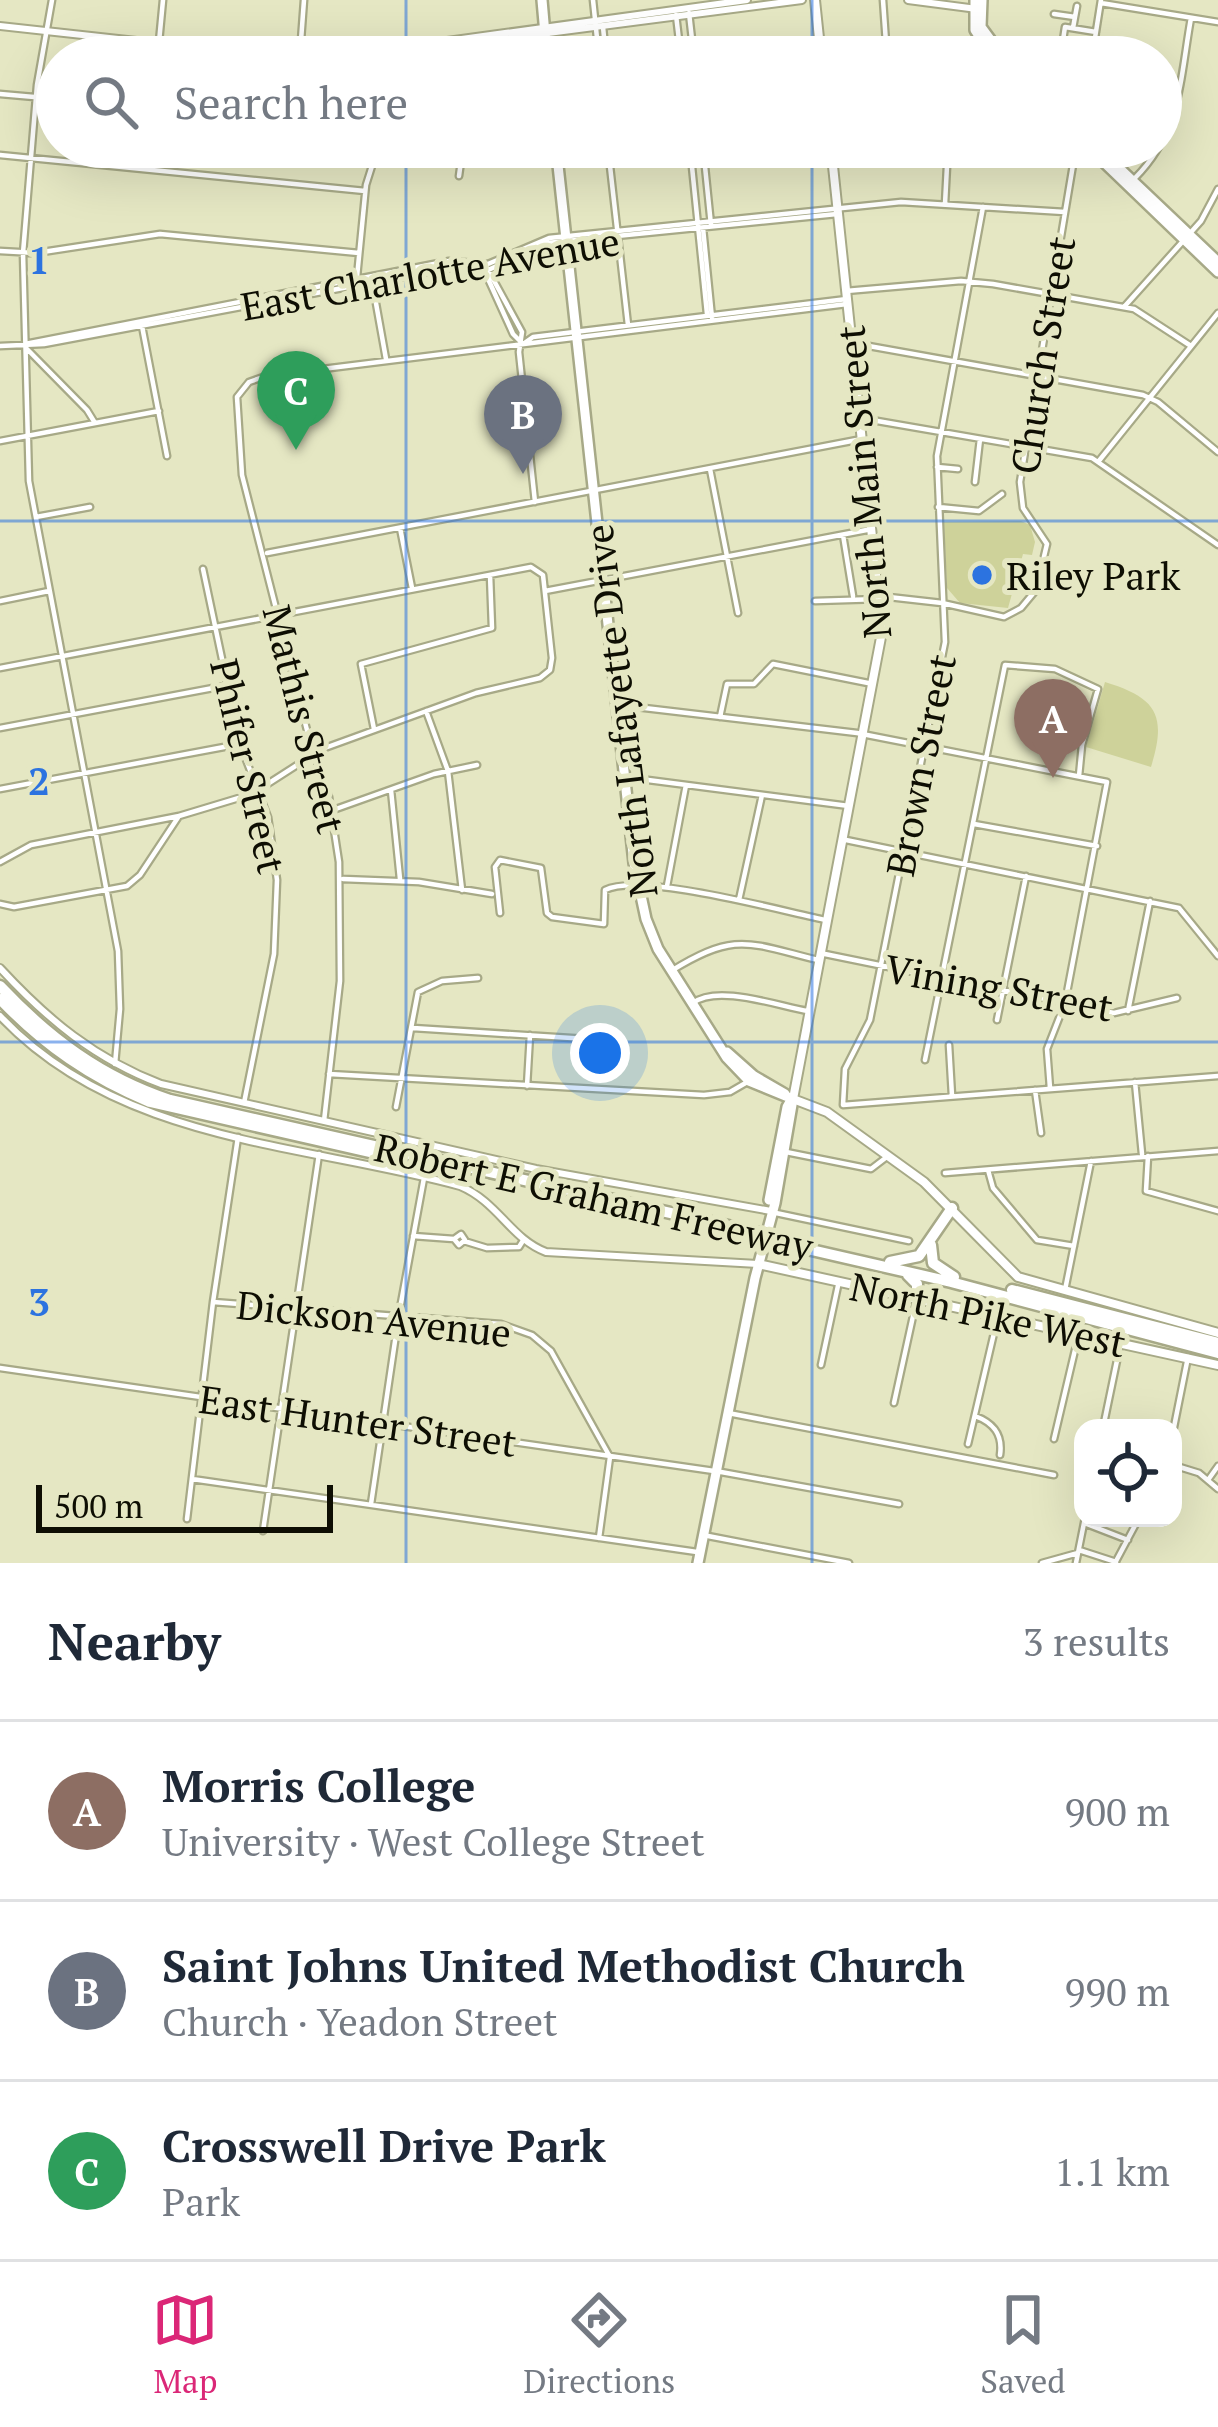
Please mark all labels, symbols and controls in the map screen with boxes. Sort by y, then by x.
search box [36,36,1182,168]
icon: search [78,69,144,135]
text: Search here [174,72,408,132]
street label: East Charlotte Avenue [237,214,623,332]
street label: Church Street [998,232,1086,478]
text: 1 [28,233,50,285]
street label: North Main Street [823,323,903,641]
pin: C [257,351,335,450]
pin: B [484,375,562,474]
street label: North Lafayette Drive [571,521,669,901]
place label: Riley Park [1006,549,1181,601]
marker: Riley Park [969,562,995,588]
street label: Mathis Street [252,600,358,838]
street label: Brown Street [873,650,967,880]
street label: Phifer Street [199,654,299,878]
pin: A [1014,679,1092,778]
text: 2 [28,754,50,806]
street label: Vining Street [881,941,1117,1033]
your location [570,1023,630,1083]
street label: Robert E Graham Freeway [370,1120,819,1272]
street label: North Pike West [845,1259,1131,1369]
text: 3 [28,1275,50,1327]
street label: Dickson Avenue [234,1278,514,1358]
street label: East Hunter Street [196,1372,520,1468]
map controls [1074,1419,1182,1527]
button: locate [1074,1419,1182,1527]
scale bar [36,1479,333,1532]
text: 500 m [54,1484,143,1527]
text: Nearby [48,1607,221,1675]
text: 3 results [1023,1615,1170,1667]
text: Morris College [162,1755,476,1815]
text: A [73,1785,101,1837]
text: 900 m [1065,1785,1170,1837]
text: University · West College Street [162,1815,705,1867]
text: Saint Johns United Methodist Church [162,1935,965,1995]
text: B [74,1965,100,2017]
text: 990 m [1065,1965,1170,2017]
text: Church · Yeadon Street [162,1995,558,2047]
text: Crosswell Drive Park [162,2115,606,2175]
text: C [74,2145,100,2197]
text: 1.1 km [1054,2145,1170,2197]
text: Park [162,2175,240,2227]
tab: Map [152,2287,218,2402]
tab: Directions [523,2287,675,2402]
tab: Saved [980,2287,1066,2402]

